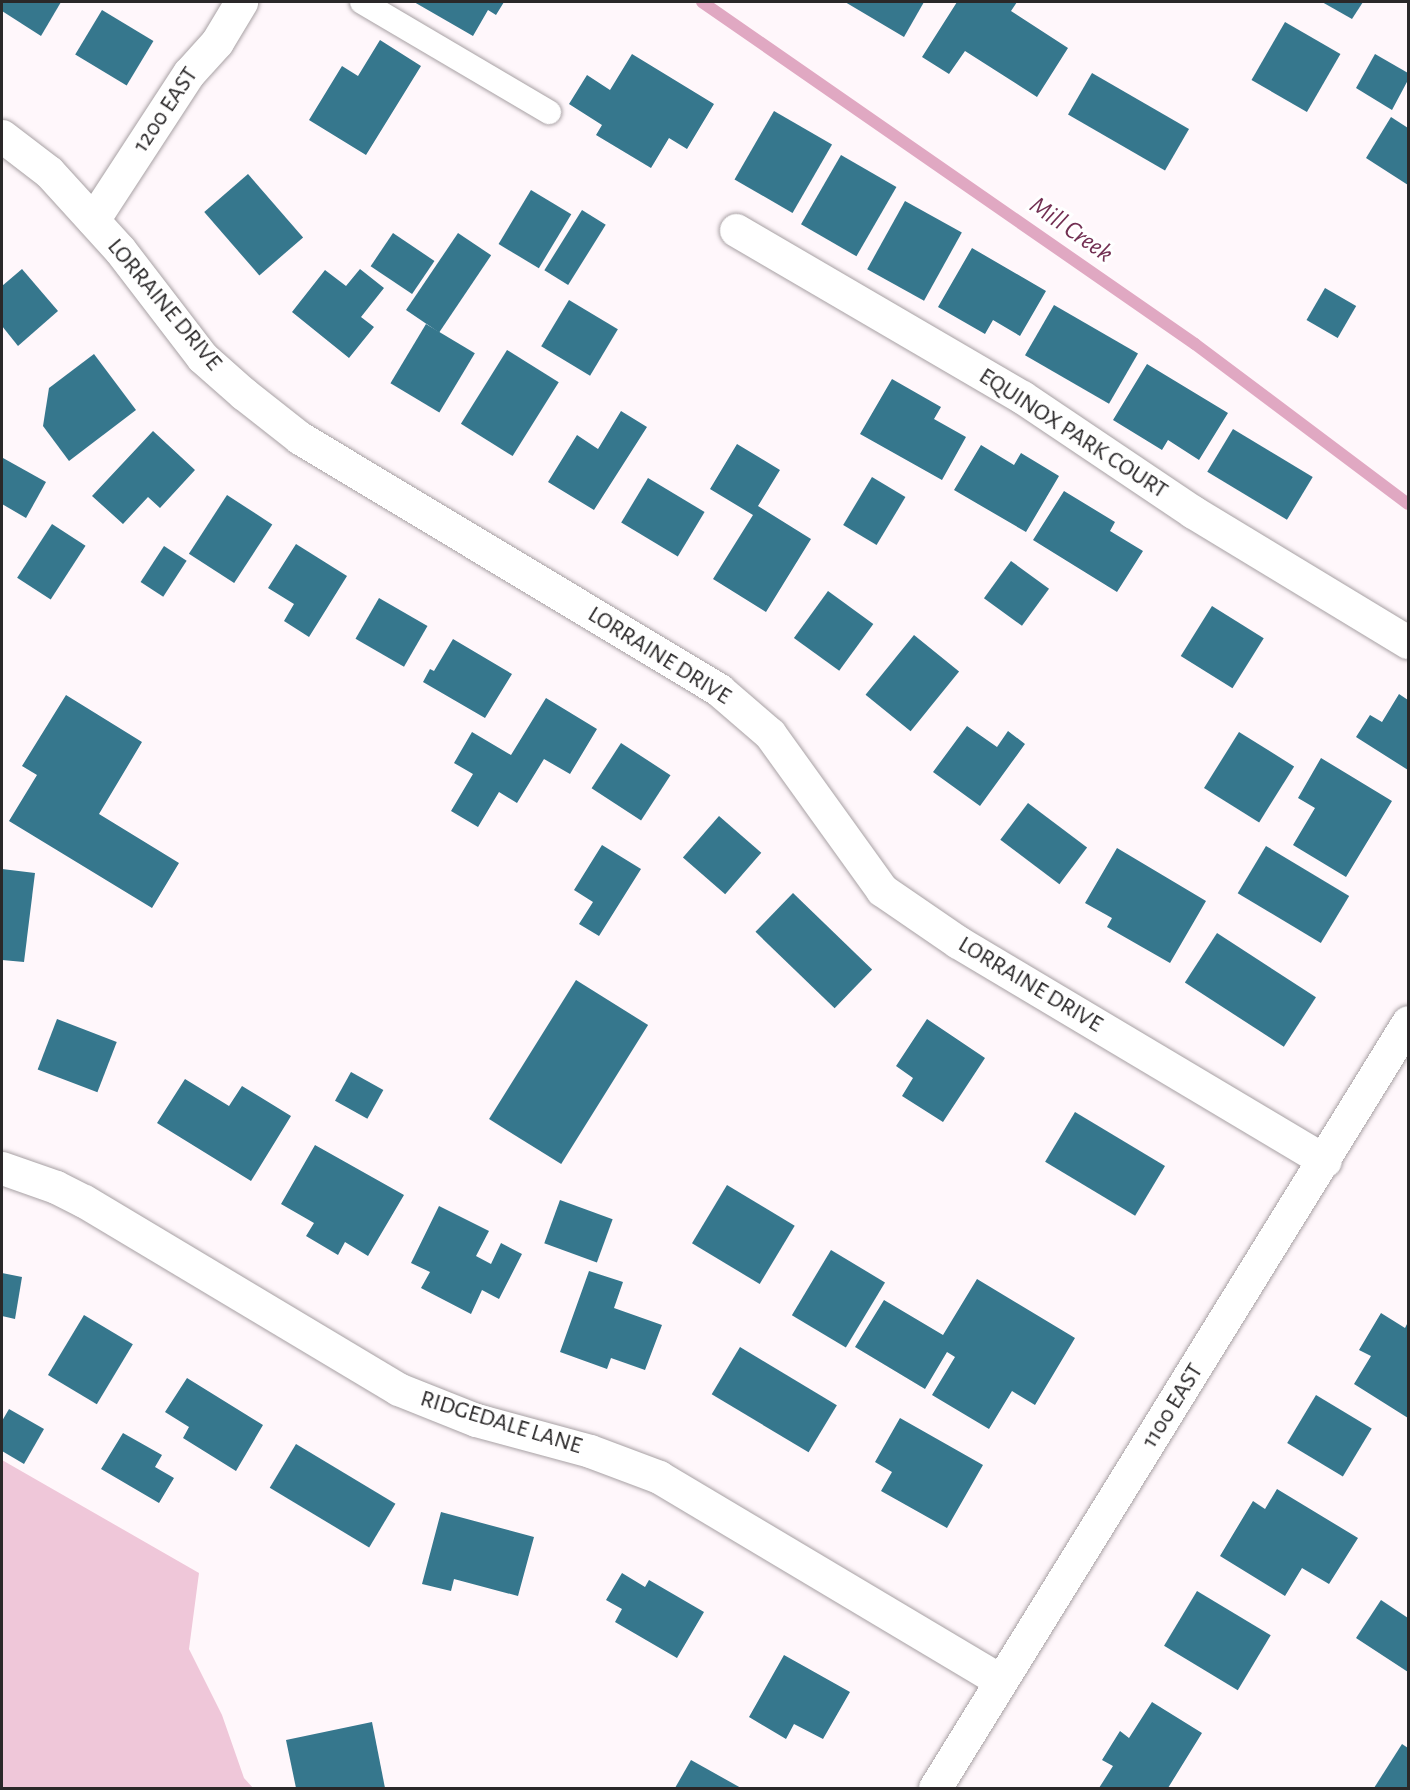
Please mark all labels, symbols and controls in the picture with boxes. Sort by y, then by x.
street label: 1200 EAST [127,62,205,158]
water label: Mill Creek [1023,190,1119,270]
street label: LORRAINE DRIVE [101,233,227,377]
street label: EQUINOX PARK COURT [973,362,1173,506]
street label: LORRAINE DRIVE [582,601,736,711]
street label: LORRAINE DRIVE [953,931,1107,1039]
street label: 1100 EAST [1136,1359,1210,1453]
street label: RIDGEDALE LANE [417,1385,585,1461]

